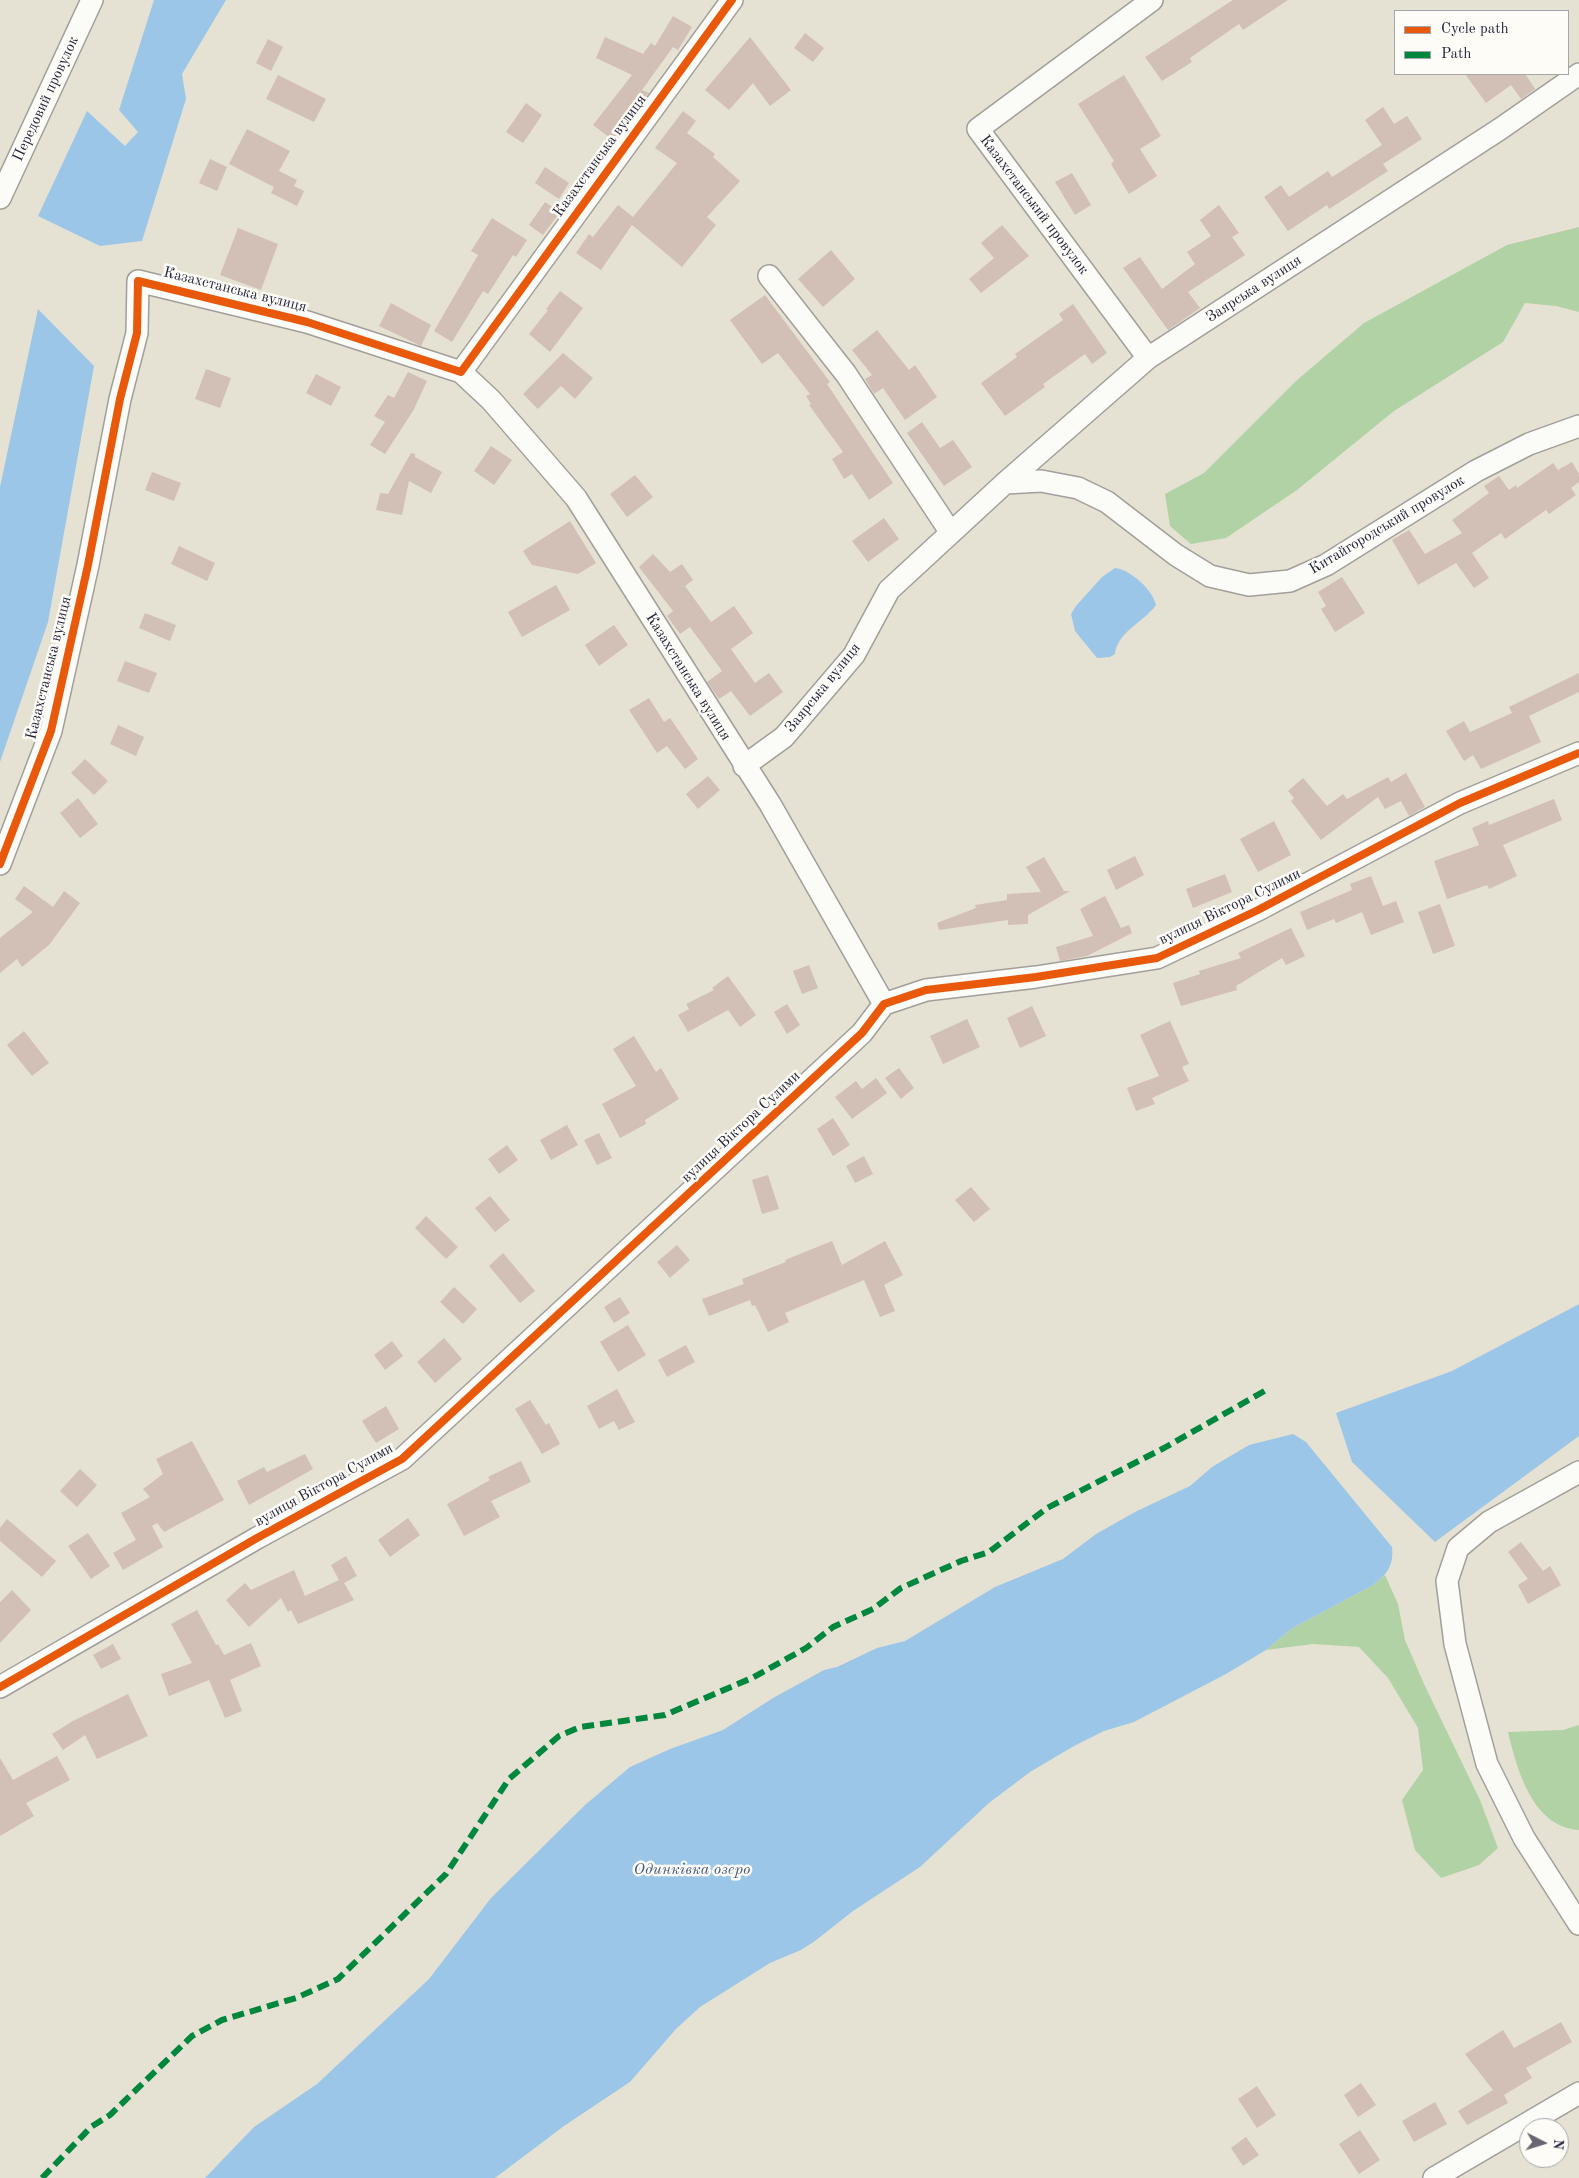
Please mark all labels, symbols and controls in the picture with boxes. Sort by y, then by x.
legend [1394,10,1569,75]
text: Cycle path [1441,22,1509,37]
street label: Передовий провулок [9,34,83,164]
text: Path [1441,47,1471,62]
street label: Казахстанська вулиця [550,91,650,221]
street label: Казахстанський провулок [976,132,1092,278]
street label: Заярська вулиця [1203,251,1305,327]
street label: Казахстанська вулиця [162,264,308,316]
street label: Китайгородський провулок [1306,472,1468,578]
street label: Казахстанська вулиця [23,595,75,741]
street label: Казахстанська вулиця [641,610,735,744]
street label: Заярська вулиця [781,640,865,736]
street label: вулиця Віктора Сулими [1156,865,1304,949]
street label: вулиця Віктора Сулими [678,1067,804,1187]
street label: вулиця Віктора Сулими [252,1439,396,1531]
water label: Одинківка озеро [634,1860,750,1880]
north arrow [1519,2118,1569,2168]
text: N [1551,2138,1565,2150]

